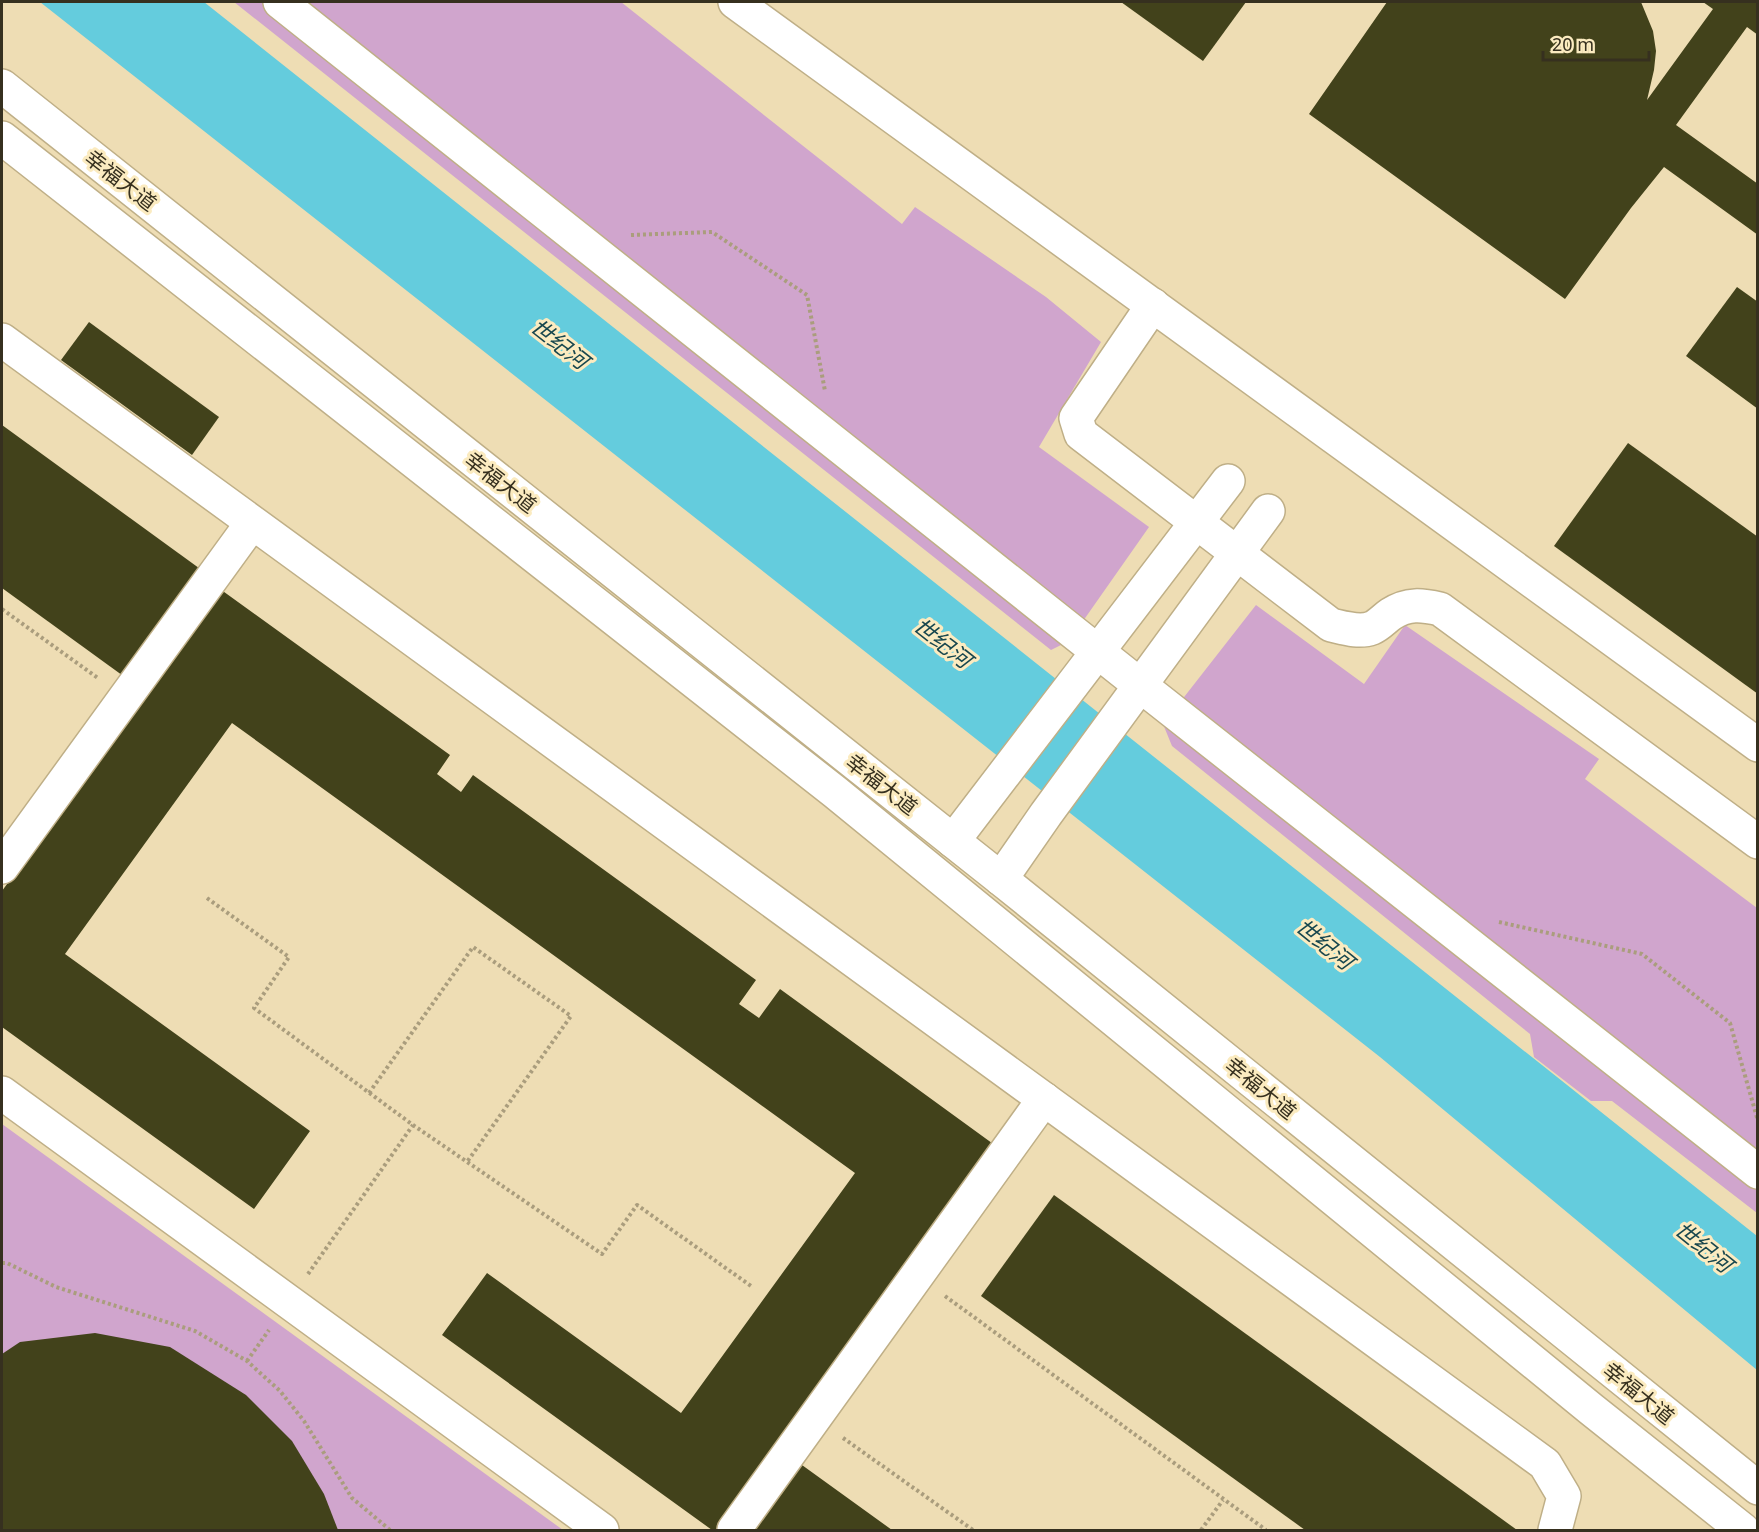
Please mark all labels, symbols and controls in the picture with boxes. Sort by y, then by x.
scale bar [1543,24,1650,62]
text: 20 m [1552,32,1594,56]
street label: 幸福大道 [79,143,163,217]
water label: 世纪河 [525,311,598,378]
street label: 幸福大道 [459,445,543,519]
water label: 世纪河 [908,610,981,677]
street label: 幸福大道 [840,747,924,821]
water label: 世纪河 [1290,911,1363,978]
street label: 幸福大道 [1220,1051,1302,1125]
water label: 世纪河 [1669,1214,1742,1281]
street label: 幸福大道 [1598,1356,1680,1430]

